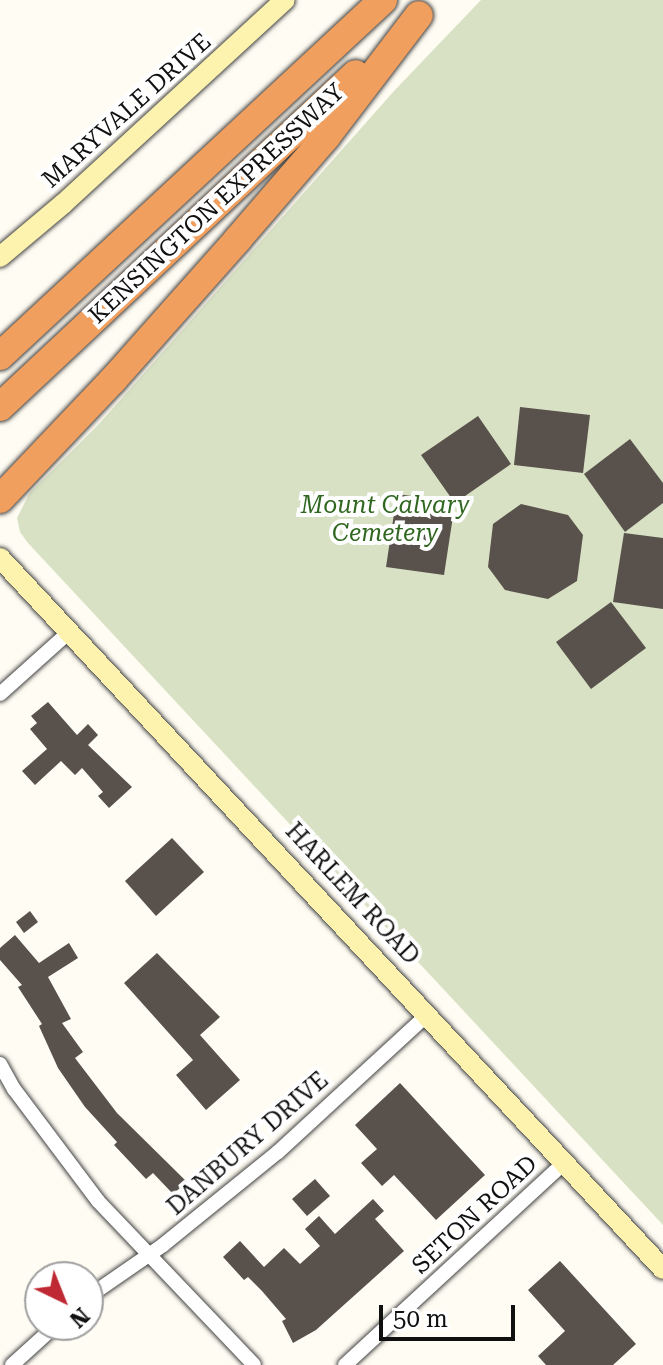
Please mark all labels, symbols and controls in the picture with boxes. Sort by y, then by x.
street label: MARYVALE DRIVE [37,28,217,194]
street label: KENSINGTON EXPRESSWAY [83,78,351,330]
park label: Mount Calvary Cemetery [301,492,469,548]
street label: HARLEM ROAD [279,817,425,971]
street label: DANBURY DRIVE [162,1066,334,1222]
street label: SETON ROAD [407,1150,543,1280]
north arrow [24,1261,104,1341]
scale bar [383,1289,519,1339]
text: N [65,1303,94,1332]
text: 50 m [393,1305,448,1333]

